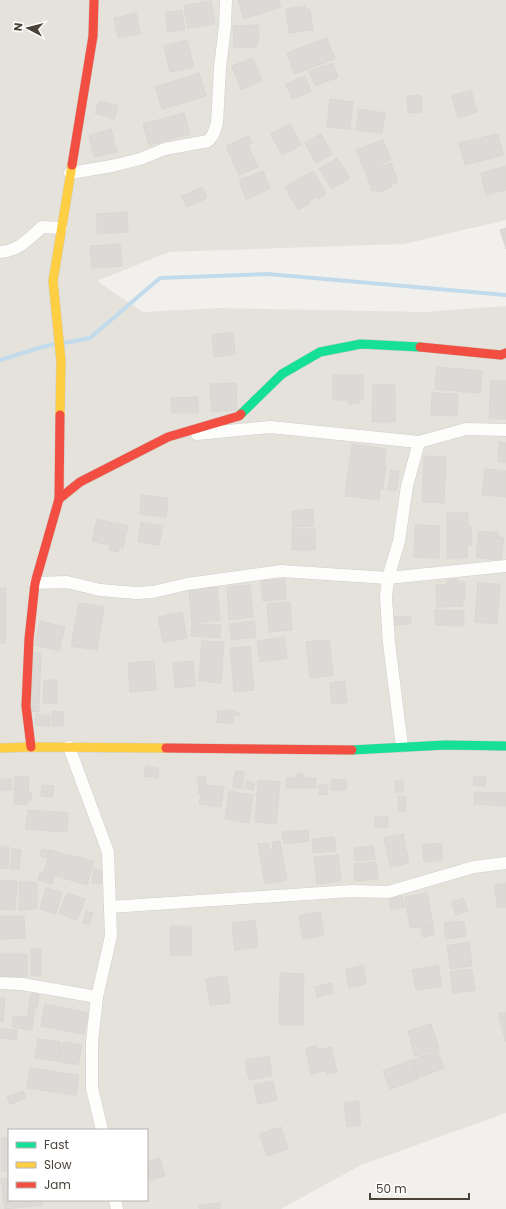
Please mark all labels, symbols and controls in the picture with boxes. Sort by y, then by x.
north arrow [8,8,48,48]
text: N [10,22,27,32]
legend [8,1129,148,1201]
text: Fast [44,1136,69,1153]
text: Slow [44,1156,72,1173]
scale bar [370,1175,469,1201]
text: Jam [44,1176,71,1193]
text: 50 m [376,1180,407,1197]

